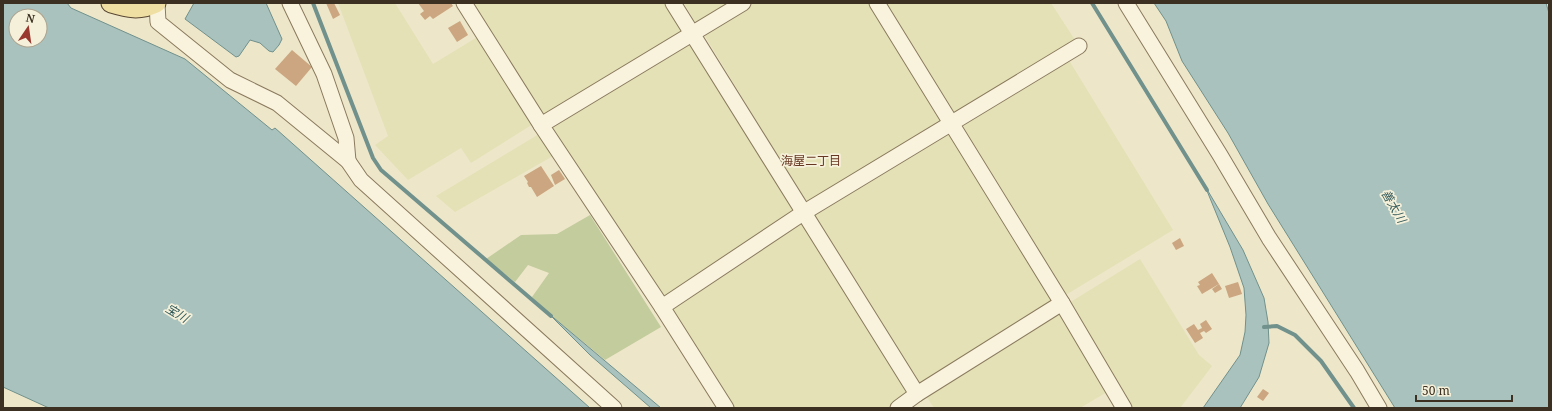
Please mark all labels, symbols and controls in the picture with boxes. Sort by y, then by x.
north arrow [8,8,48,48]
text: N [24,9,37,26]
district label: 海屋二丁目 [781,152,841,169]
water label: 善太川 [1378,186,1411,228]
water label: 宝川 [162,300,193,327]
scale bar [1416,377,1512,403]
text: 50 m [1422,382,1450,399]

